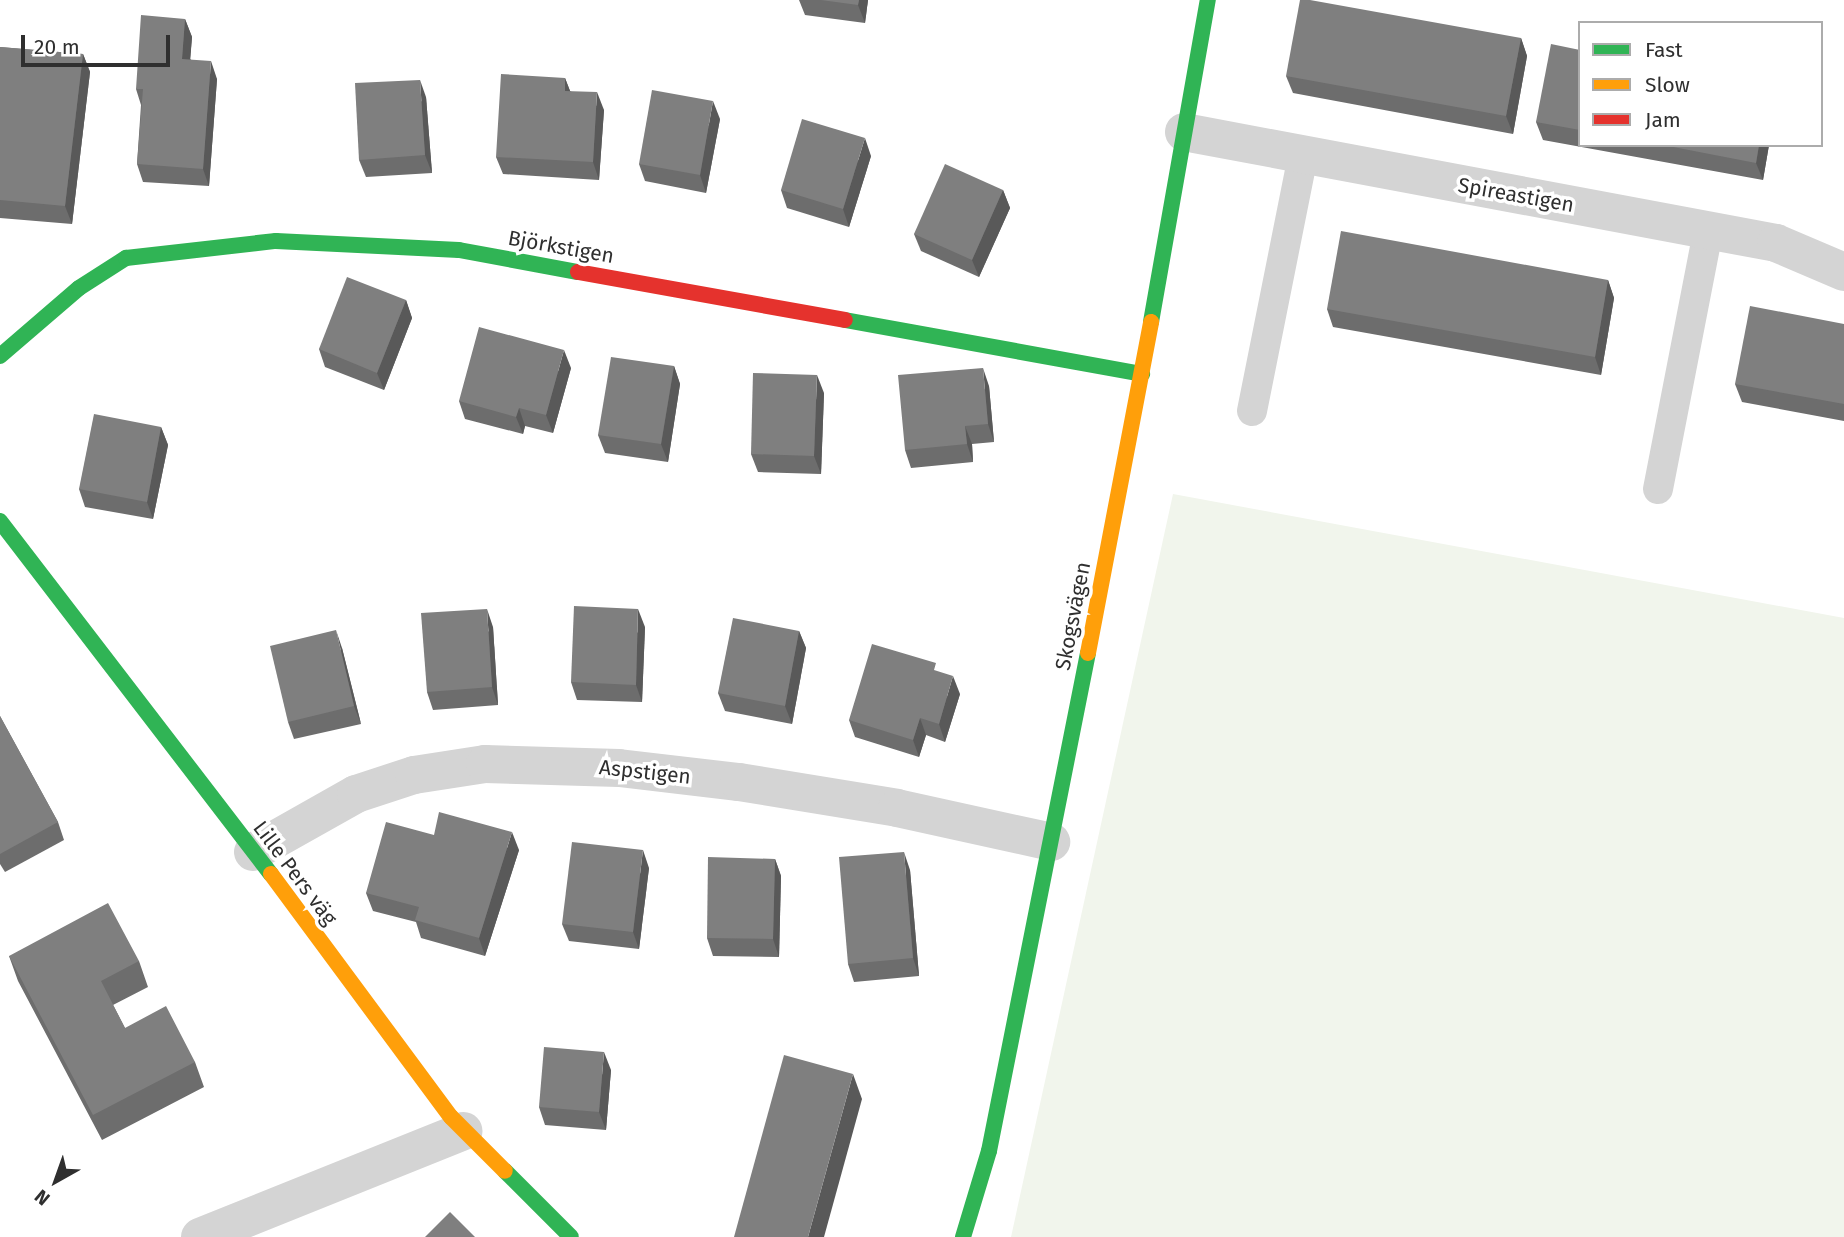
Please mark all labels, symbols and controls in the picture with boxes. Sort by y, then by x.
scale bar [24,21,173,65]
legend [1578,21,1823,147]
text: 20 m [34,34,80,60]
text: Fast [1645,37,1683,63]
text: Slow [1645,72,1690,98]
text: Jam [1645,107,1681,133]
street label: Spireastigen [1456,172,1576,218]
street label: Björkstigen [506,225,616,269]
street label: Skogsvägen [1050,560,1096,672]
street label: Aspstigen [598,755,692,789]
street label: Lille Pers väg [248,816,342,930]
north arrow [21,1146,91,1216]
text: N [30,1185,54,1210]

